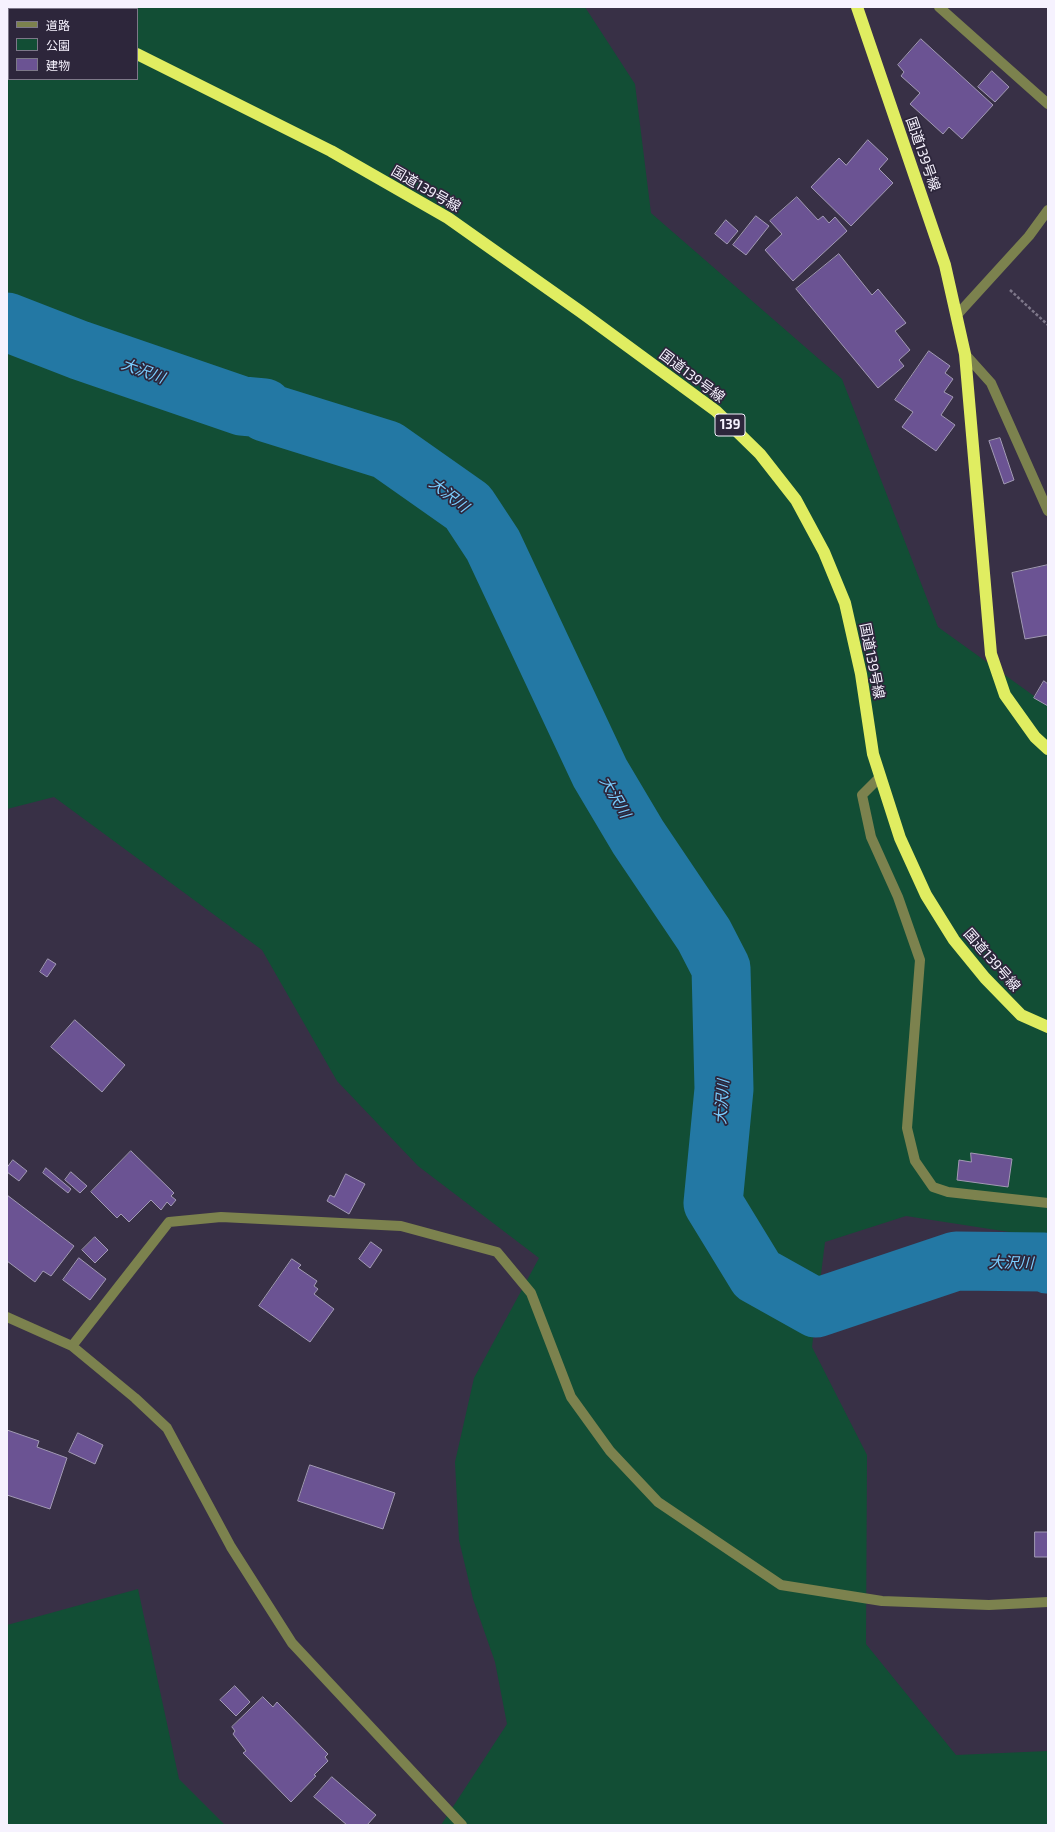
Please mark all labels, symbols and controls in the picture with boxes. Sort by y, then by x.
legend [8,8,138,80]
text: 道路 [46,18,70,32]
text: 公園 [46,38,70,52]
text: 建物 [46,58,70,72]
street label: 国道139号線 [902,115,944,193]
street label: 国道139号線 [388,162,464,216]
street label: 国道139号線 [656,346,728,406]
water label: 大沢川 [119,355,167,387]
road number: 139 [715,414,745,436]
water label: 大沢川 [426,474,472,516]
street label: 国道139号線 [856,621,888,701]
water label: 大沢川 [596,773,634,821]
street label: 国道139号線 [960,925,1024,995]
water label: 大沢川 [711,1079,733,1125]
water label: 大沢川 [988,1254,1034,1272]

